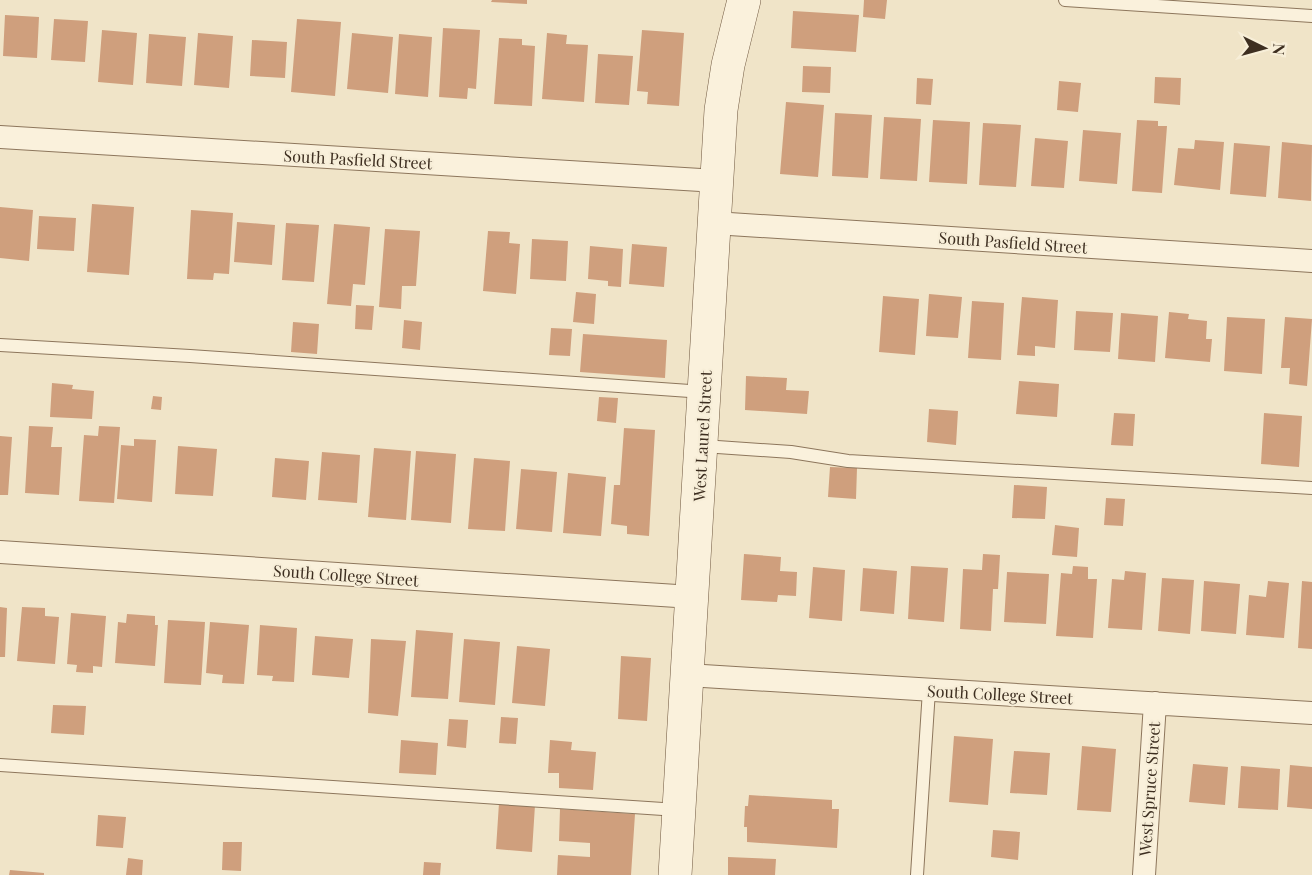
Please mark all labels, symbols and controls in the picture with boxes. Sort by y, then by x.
north arrow [1234,18,1294,78]
text: N [1268,43,1290,56]
street label: South Pasfield Street [283,145,433,173]
street label: South Pasfield Street [938,226,1088,258]
street label: West Laurel Street [688,370,716,503]
street label: South College Street [273,559,420,591]
street label: South College Street [927,680,1074,708]
street label: West Spruce Street [1134,721,1164,858]

